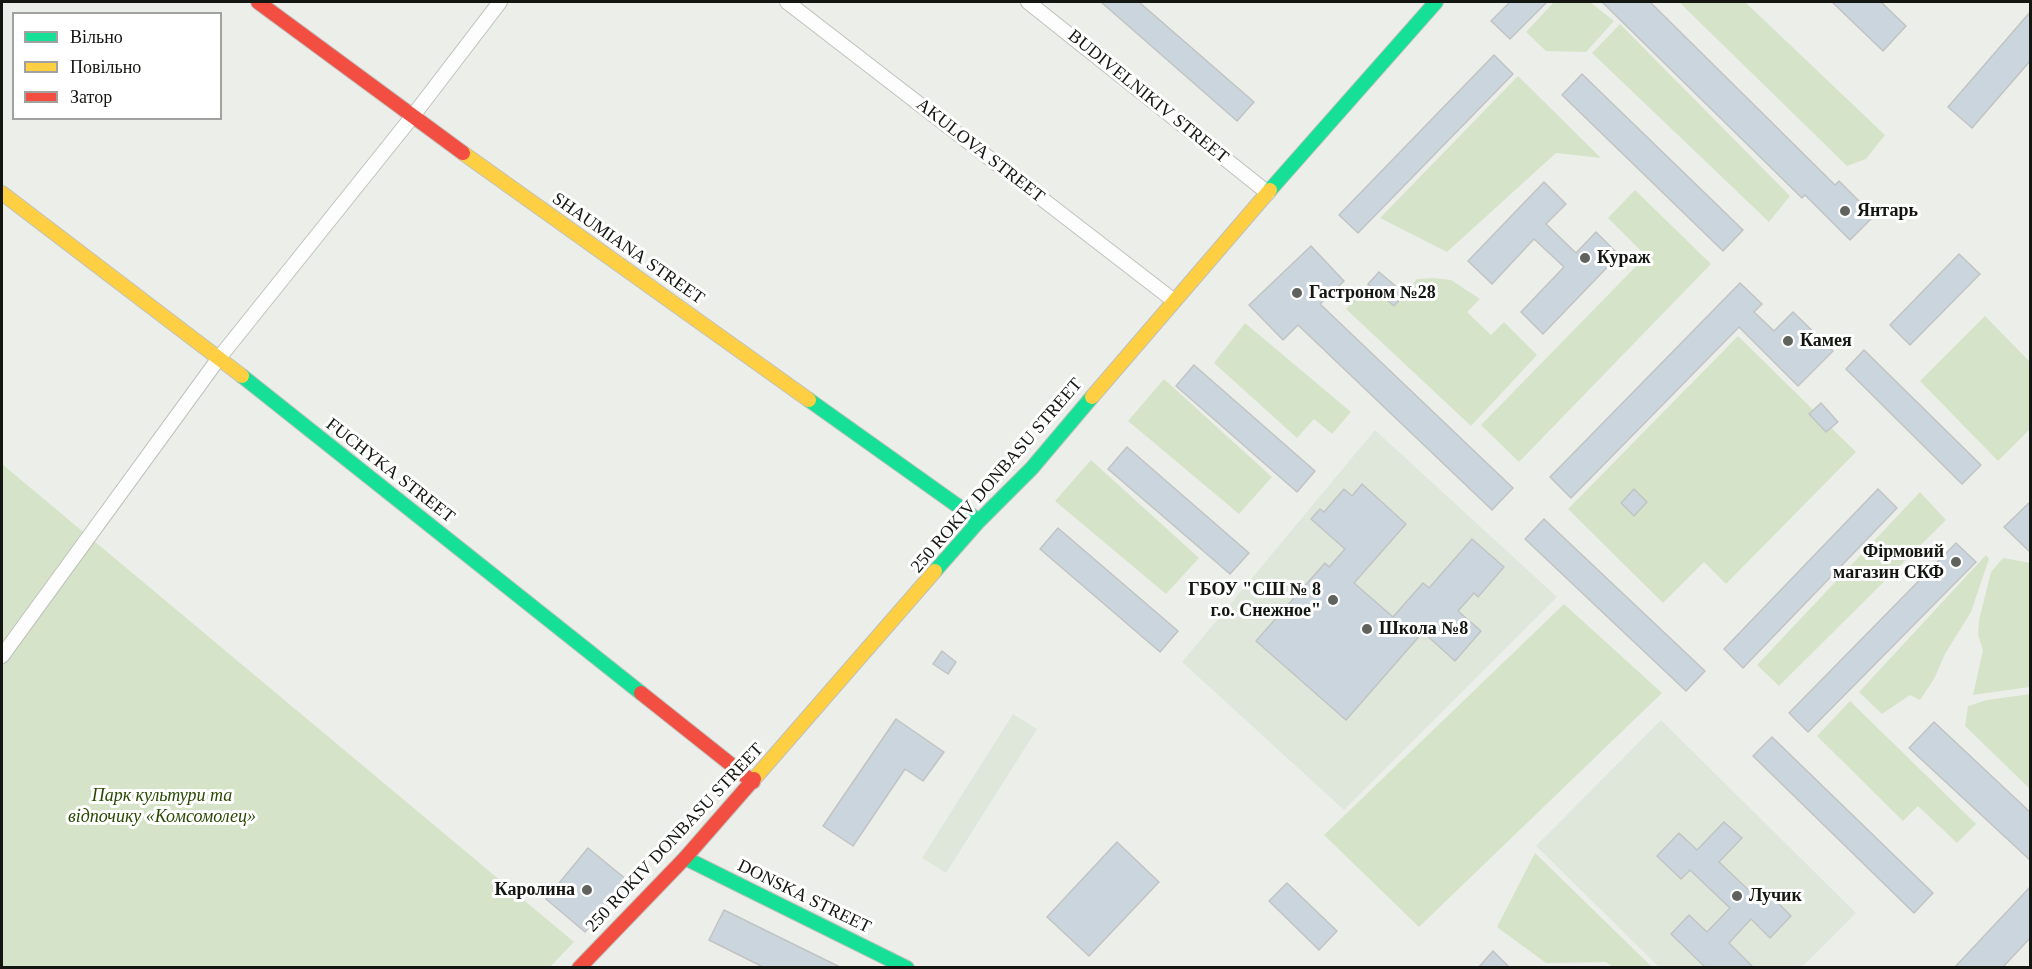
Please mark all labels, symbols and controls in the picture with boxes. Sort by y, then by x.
legend [12,12,222,120]
street label: BUDIVELNIKIV STREET [1063,26,1233,168]
text: Вільно [70,27,123,47]
text: Повільно [70,57,141,77]
text: Затор [70,87,112,107]
street label: AKULOVA STREET [911,94,1049,208]
street label: SHAUMIANA STREET [548,188,708,310]
place label: Янтарь [1857,200,1918,222]
marker: Янтарь [1838,204,1852,218]
place label: Кураж [1597,247,1651,269]
marker: Кураж [1578,251,1592,265]
place label: Гастроном №28 [1309,282,1436,304]
marker: Гастроном №28 [1290,286,1304,300]
place label: Камея [1800,330,1852,352]
marker: Камея [1781,334,1795,348]
street label: 250 ROKIV DONBASU STREET [907,374,1087,578]
street label: FUCHYKA STREET [321,414,459,528]
place label: Фірмовий магазин СКФ [1833,541,1944,584]
marker: Фірмовий магазин СКФ [1949,555,1963,569]
place label: ГБОУ "СШ № 8 г.о. Снежное" [1188,579,1321,622]
marker: ГБОУ "СШ № 8 г.о. Снежное" [1326,593,1340,607]
place label: Школа №8 [1379,618,1468,640]
marker: Школа №8 [1360,622,1374,636]
street label: 250 ROKIV DONBASU STREET [582,739,768,937]
park label: Парк культури та відпочику «Комсомолец» [68,785,256,828]
street label: DONSKA STREET [734,855,874,939]
place label: Каролина [495,879,575,901]
marker: Каролина [580,883,594,897]
place label: Лучик [1749,885,1802,907]
marker: Лучик [1730,889,1744,903]

